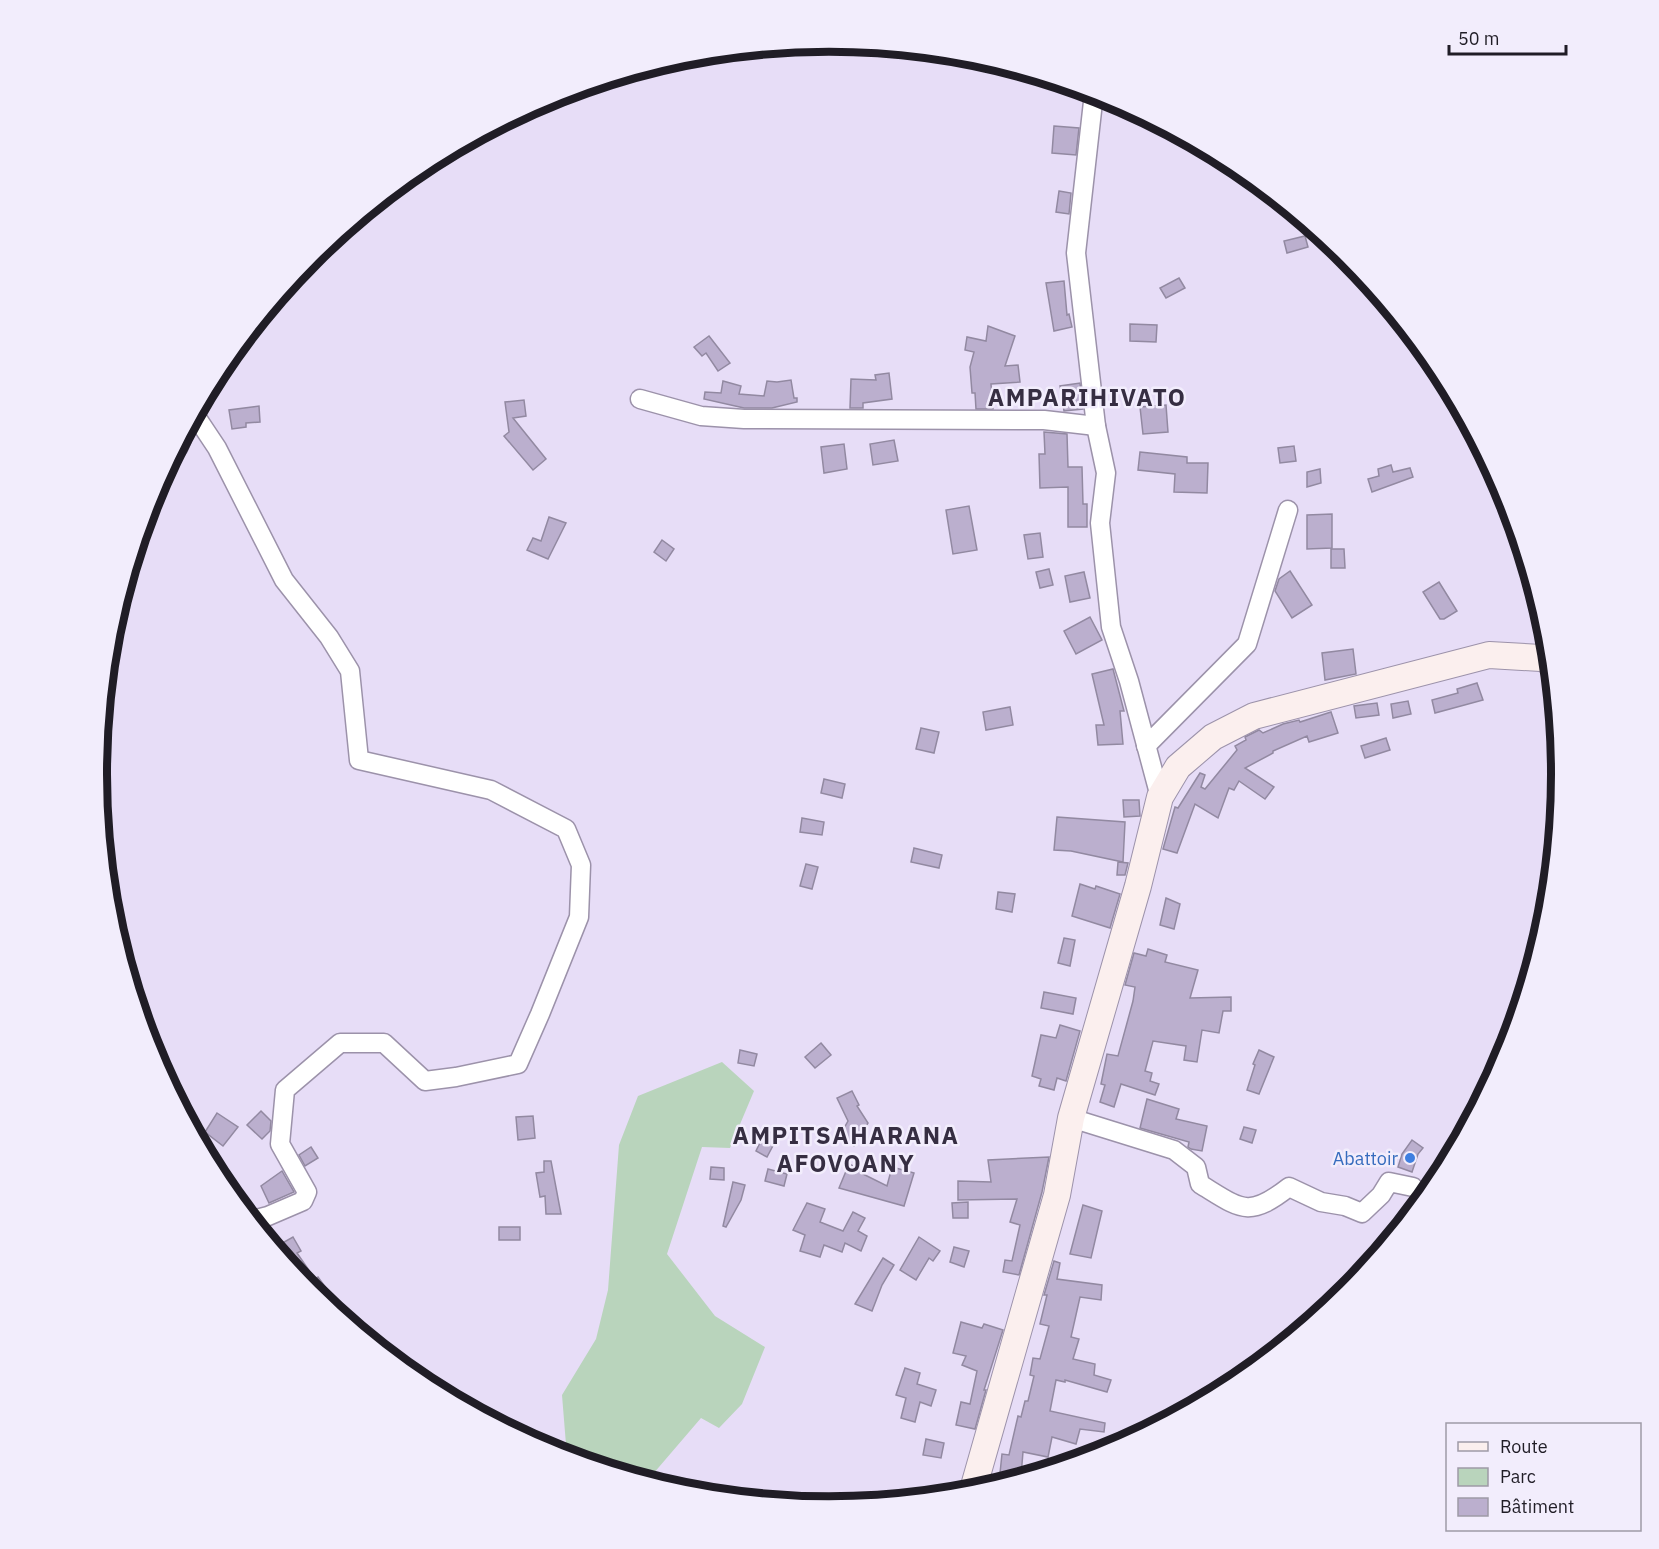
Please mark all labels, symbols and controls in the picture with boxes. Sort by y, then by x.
scale bar [1449,18,1566,56]
text: 50 m [1458,27,1500,50]
district label: AMPARIHIVATO [988,381,1186,413]
district label: AMPITSAHARANA AFOVOANY [732,1119,960,1179]
place label: Abattoir [1333,1147,1398,1170]
marker: Abattoir [1403,1151,1417,1165]
legend [1446,1423,1641,1531]
text: Route [1500,1435,1548,1458]
text: Parc [1500,1465,1536,1488]
text: Bâtiment [1500,1495,1574,1518]

